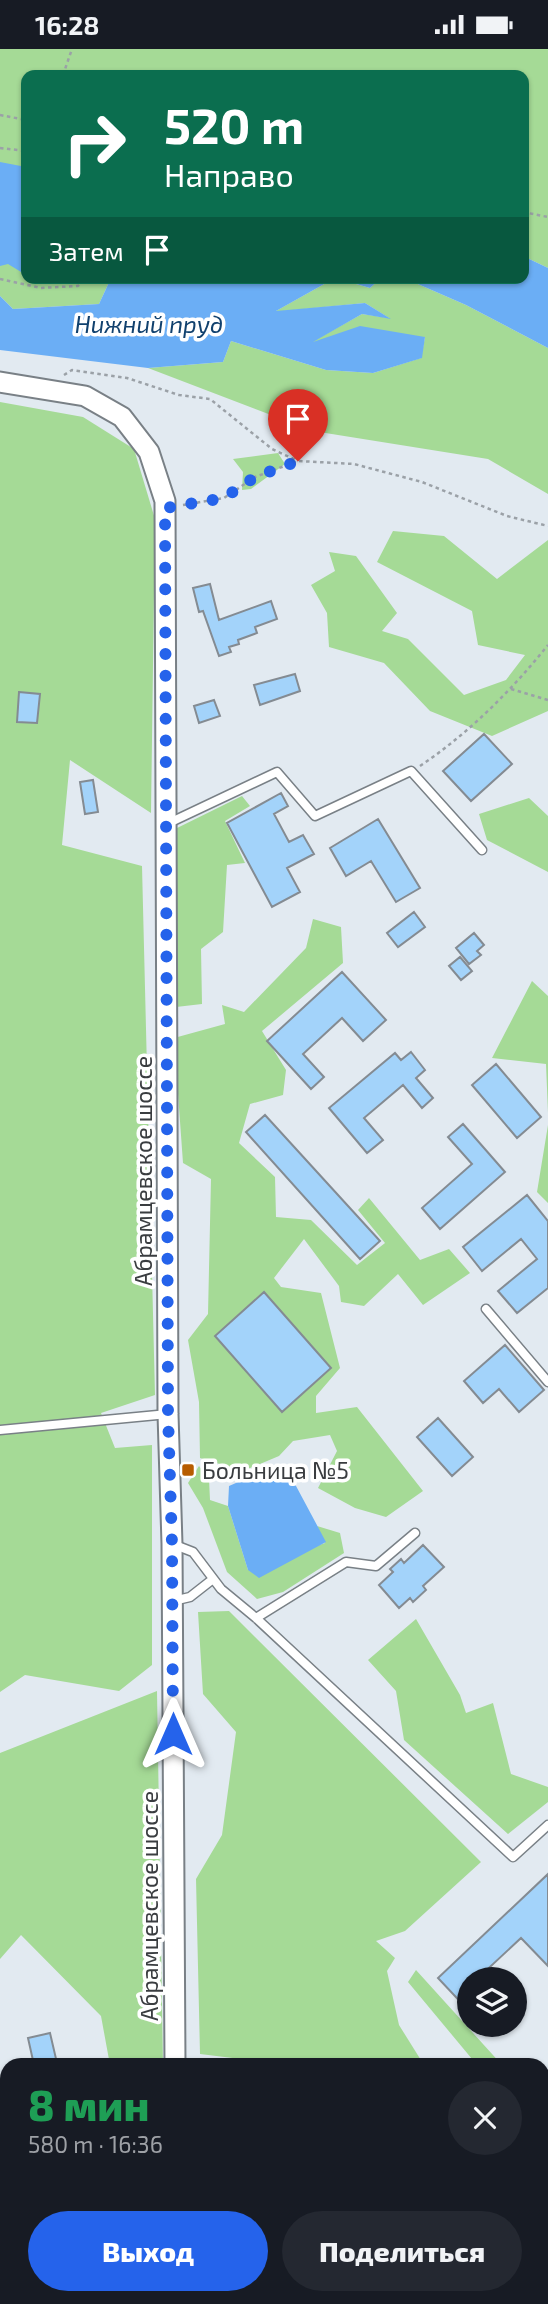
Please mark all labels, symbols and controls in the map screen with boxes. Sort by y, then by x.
text: 16:28 [35,9,100,40]
text: 520 m [164,95,304,154]
icon: right [49,98,140,189]
text: Направо [164,155,294,193]
icon: arrive [138,231,176,269]
text: Затем [49,235,124,266]
water label: Нижний пруд [75,309,223,338]
pin [268,389,328,461]
icon: arrive [279,400,317,438]
street label: Абрамцевское шоссе [129,1056,157,1286]
place label: Больница №5 [202,1456,349,1484]
marker: Больница №5 [180,1462,196,1478]
position arrow [136,1697,210,1771]
street label: Абрамцевское шоссе [135,1791,163,2021]
map controls [457,1967,527,2037]
button: layers [457,1967,527,2037]
text: 8 мин [28,2079,149,2129]
button: close [448,2081,522,2155]
text: 580 m · 16:36 [28,2130,163,2158]
button: Выход [28,2211,268,2291]
button: Поделиться [282,2211,522,2291]

